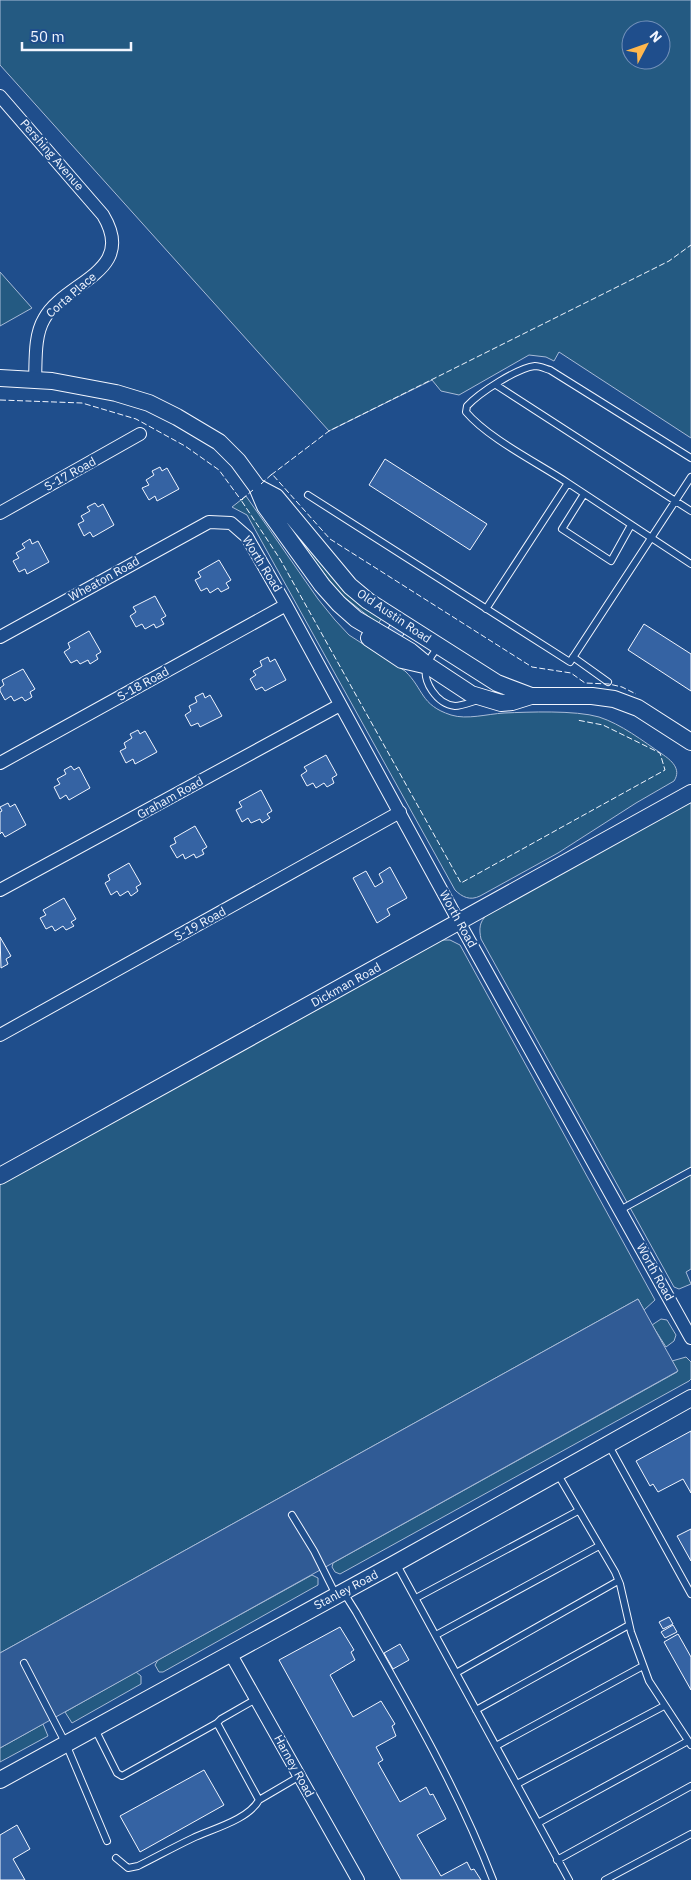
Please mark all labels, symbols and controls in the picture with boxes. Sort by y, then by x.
scale bar [22,20,131,52]
north arrow [621,20,671,70]
text: 50 m [30,27,65,46]
text: N [646,27,666,46]
street label: Pershing Avenue [17,116,88,194]
street label: Corta Place [43,268,99,320]
street label: S-17 Road [41,453,98,494]
street label: Worth Road [239,533,286,594]
street label: Wheaton Road [66,553,142,604]
street label: Old Austin Road [354,585,434,646]
street label: S-18 Road [114,663,171,704]
street label: Graham Road [134,773,205,822]
street label: Worth Road [437,888,480,950]
street label: S-19 Road [171,903,228,944]
street label: Dickman Road [308,959,383,1010]
street label: Worth Road [634,1241,677,1303]
street label: Stanley Road [311,1566,380,1613]
street label: Harney Road [271,1732,318,1800]

